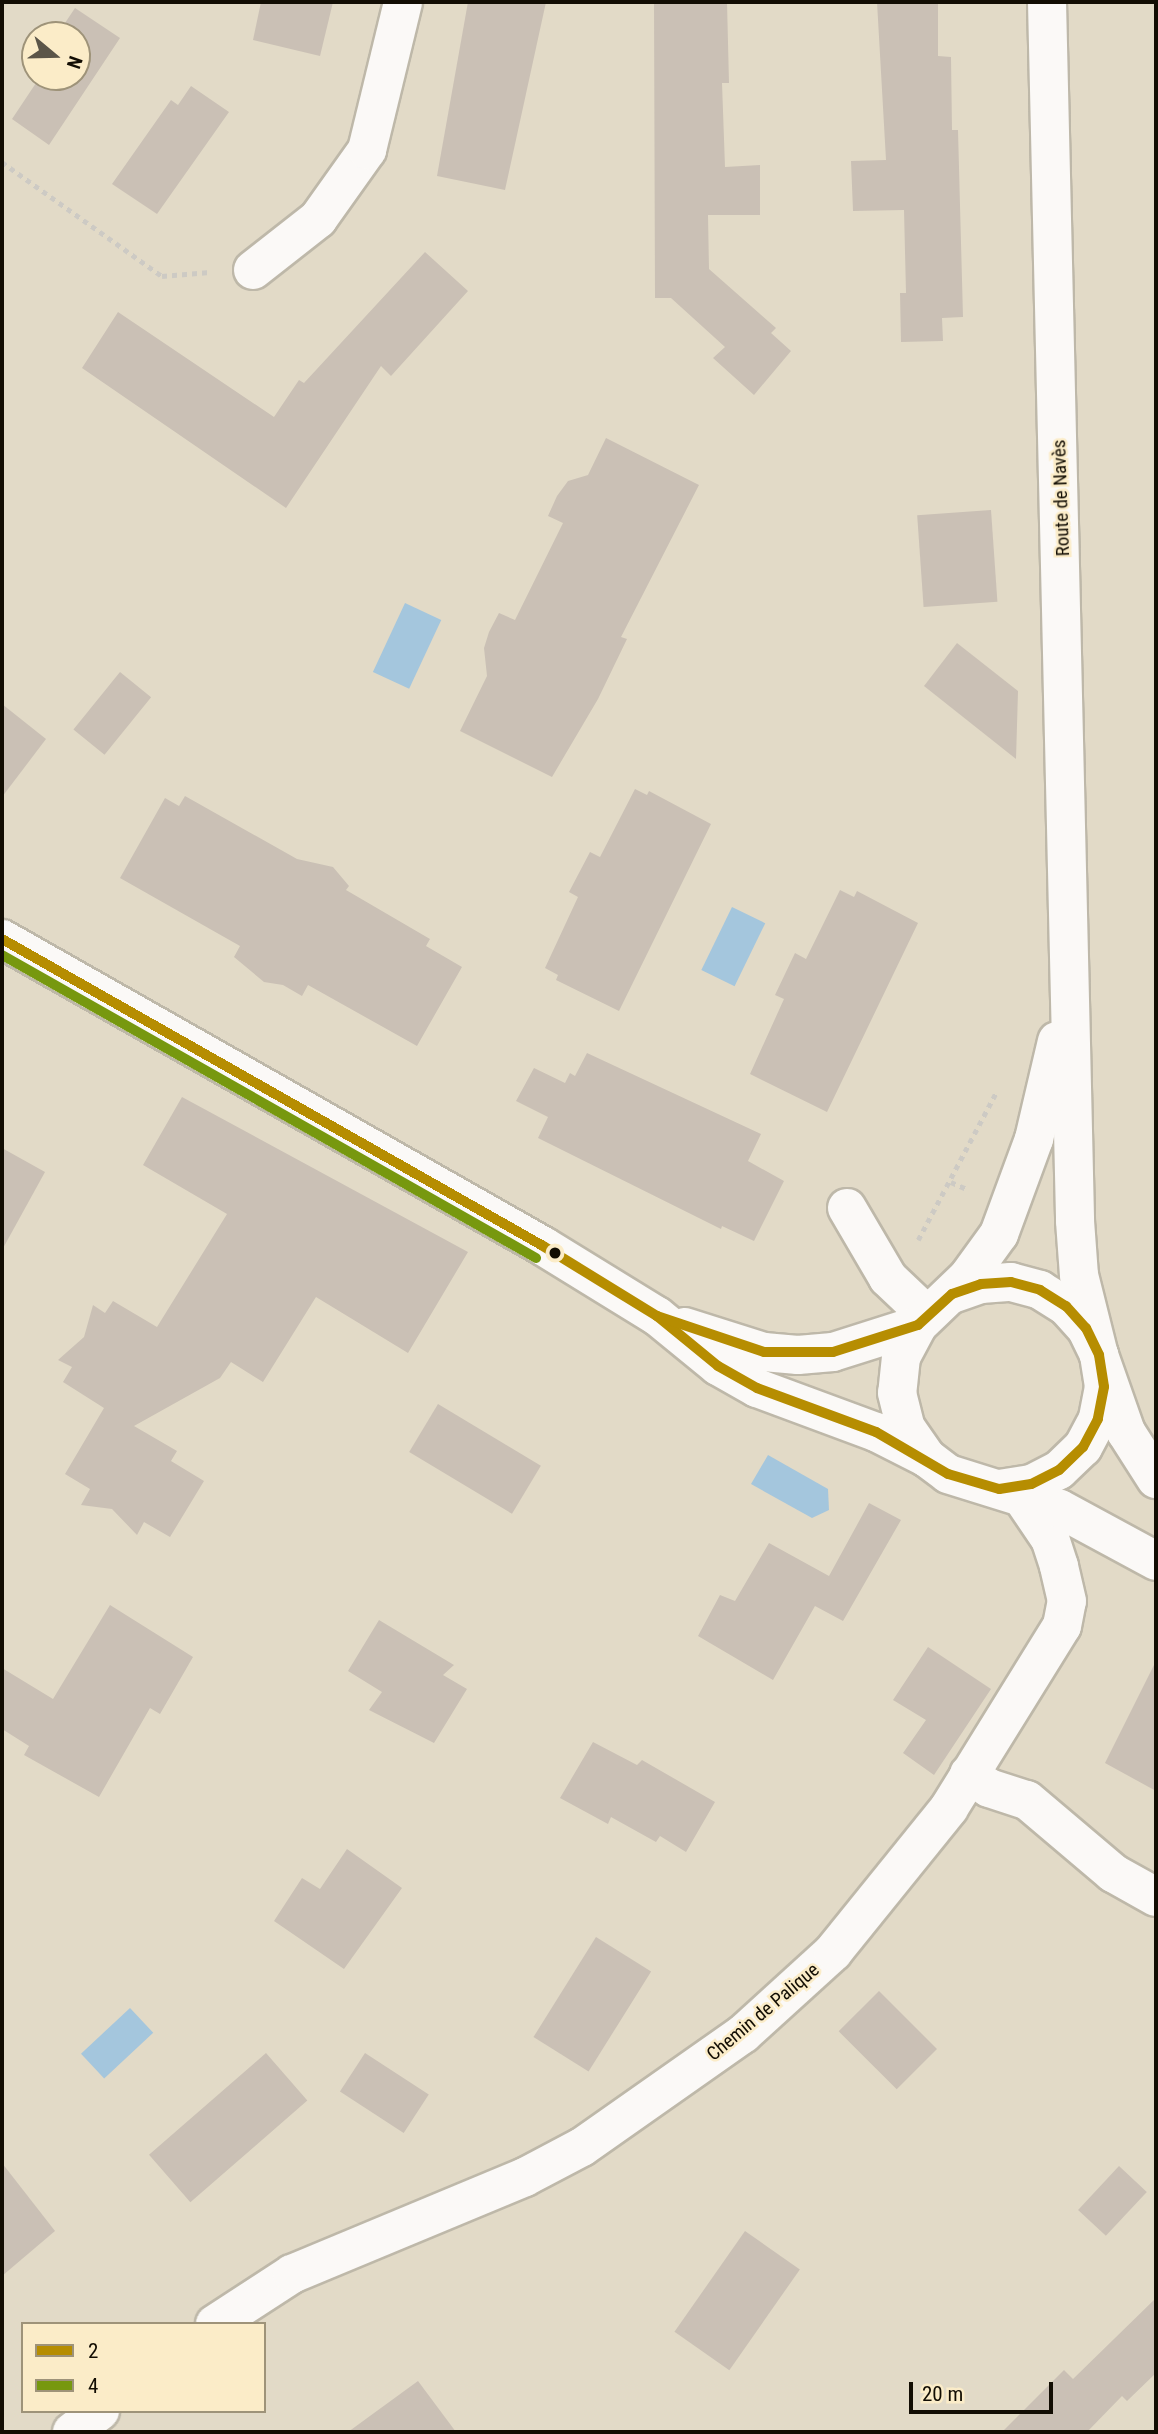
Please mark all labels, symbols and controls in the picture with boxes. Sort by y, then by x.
north arrow [21,21,91,91]
text: N [62,53,87,72]
street label: Route de Navès [1048,439,1074,557]
unlabelled marker [548,1246,562,1260]
street label: Chemin de Palique [702,1958,824,2066]
legend [21,2322,266,2413]
text: 2 [88,2339,98,2363]
scale bar [913,2368,1056,2412]
text: 4 [88,2374,98,2398]
text: 20 m [922,2382,963,2406]

